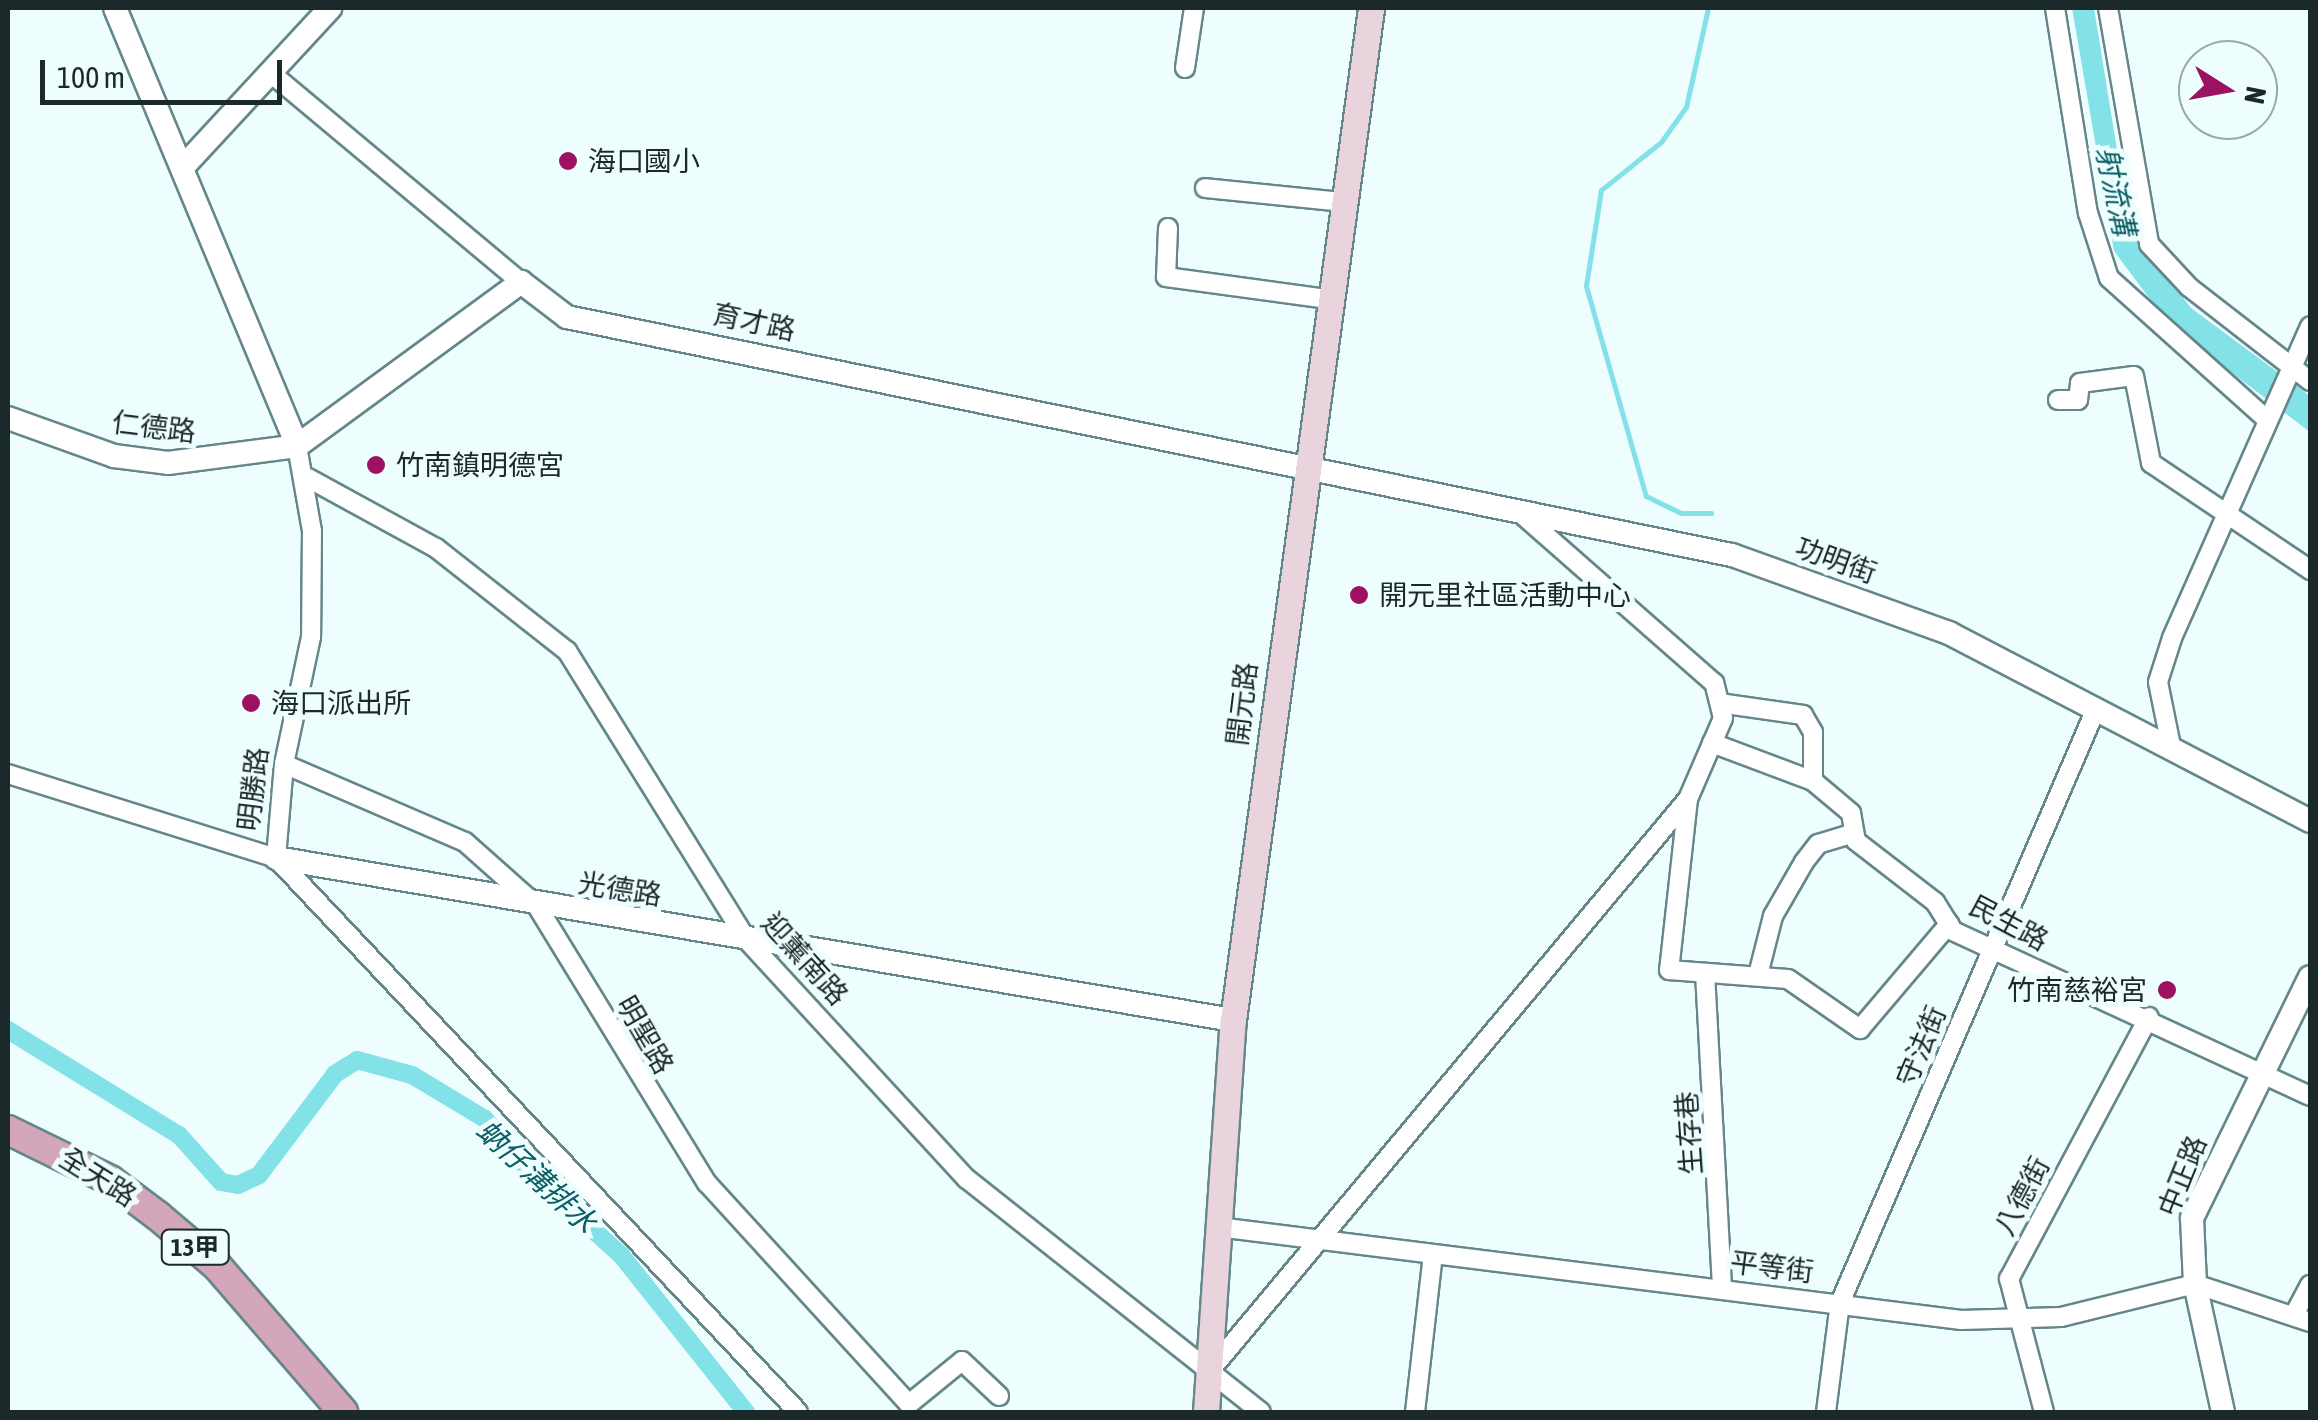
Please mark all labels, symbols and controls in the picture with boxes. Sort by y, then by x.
scale bar [45,40,288,102]
north arrow [2178,40,2278,140]
text: 100 m [57,60,125,94]
text: N [2238,84,2273,107]
water label: 射流溝 [2089,143,2143,239]
place label: 海口國小 [588,144,700,178]
marker: 海口國小 [557,150,579,172]
street label: 育才路 [709,297,799,347]
street label: 仁德路 [110,405,198,449]
place label: 竹南鎮明德宮 [396,448,564,482]
marker: 竹南鎮明德宮 [365,454,387,476]
street label: 功明街 [1791,530,1881,590]
place label: 開元里社區活動中心 [1379,578,1631,612]
marker: 開元里社區活動中心 [1348,584,1370,606]
street label: 開元路 [1220,660,1264,748]
place label: 海口派出所 [271,686,411,720]
marker: 海口派出所 [240,692,262,714]
street label: 明勝路 [231,745,275,833]
street label: 光德路 [576,866,664,912]
street label: 民生路 [1964,888,2054,958]
street label: 迎薰南路 [755,906,855,1012]
place label: 竹南慈裕宮 [2007,973,2147,1007]
marker: 竹南慈裕宮 [2156,979,2178,1001]
street label: 明聖路 [609,990,681,1080]
street label: 守法街 [1889,1001,1953,1091]
street label: 生存巷 [1669,1090,1709,1176]
water label: 蚋仔溝排水 [470,1112,604,1240]
street label: 中正路 [2151,1131,2213,1221]
street label: 全天路 [53,1140,143,1214]
street label: 八德街 [1987,1151,2057,1241]
road number: 13甲 [160,1227,230,1267]
street label: 平等街 [1728,1245,1816,1289]

